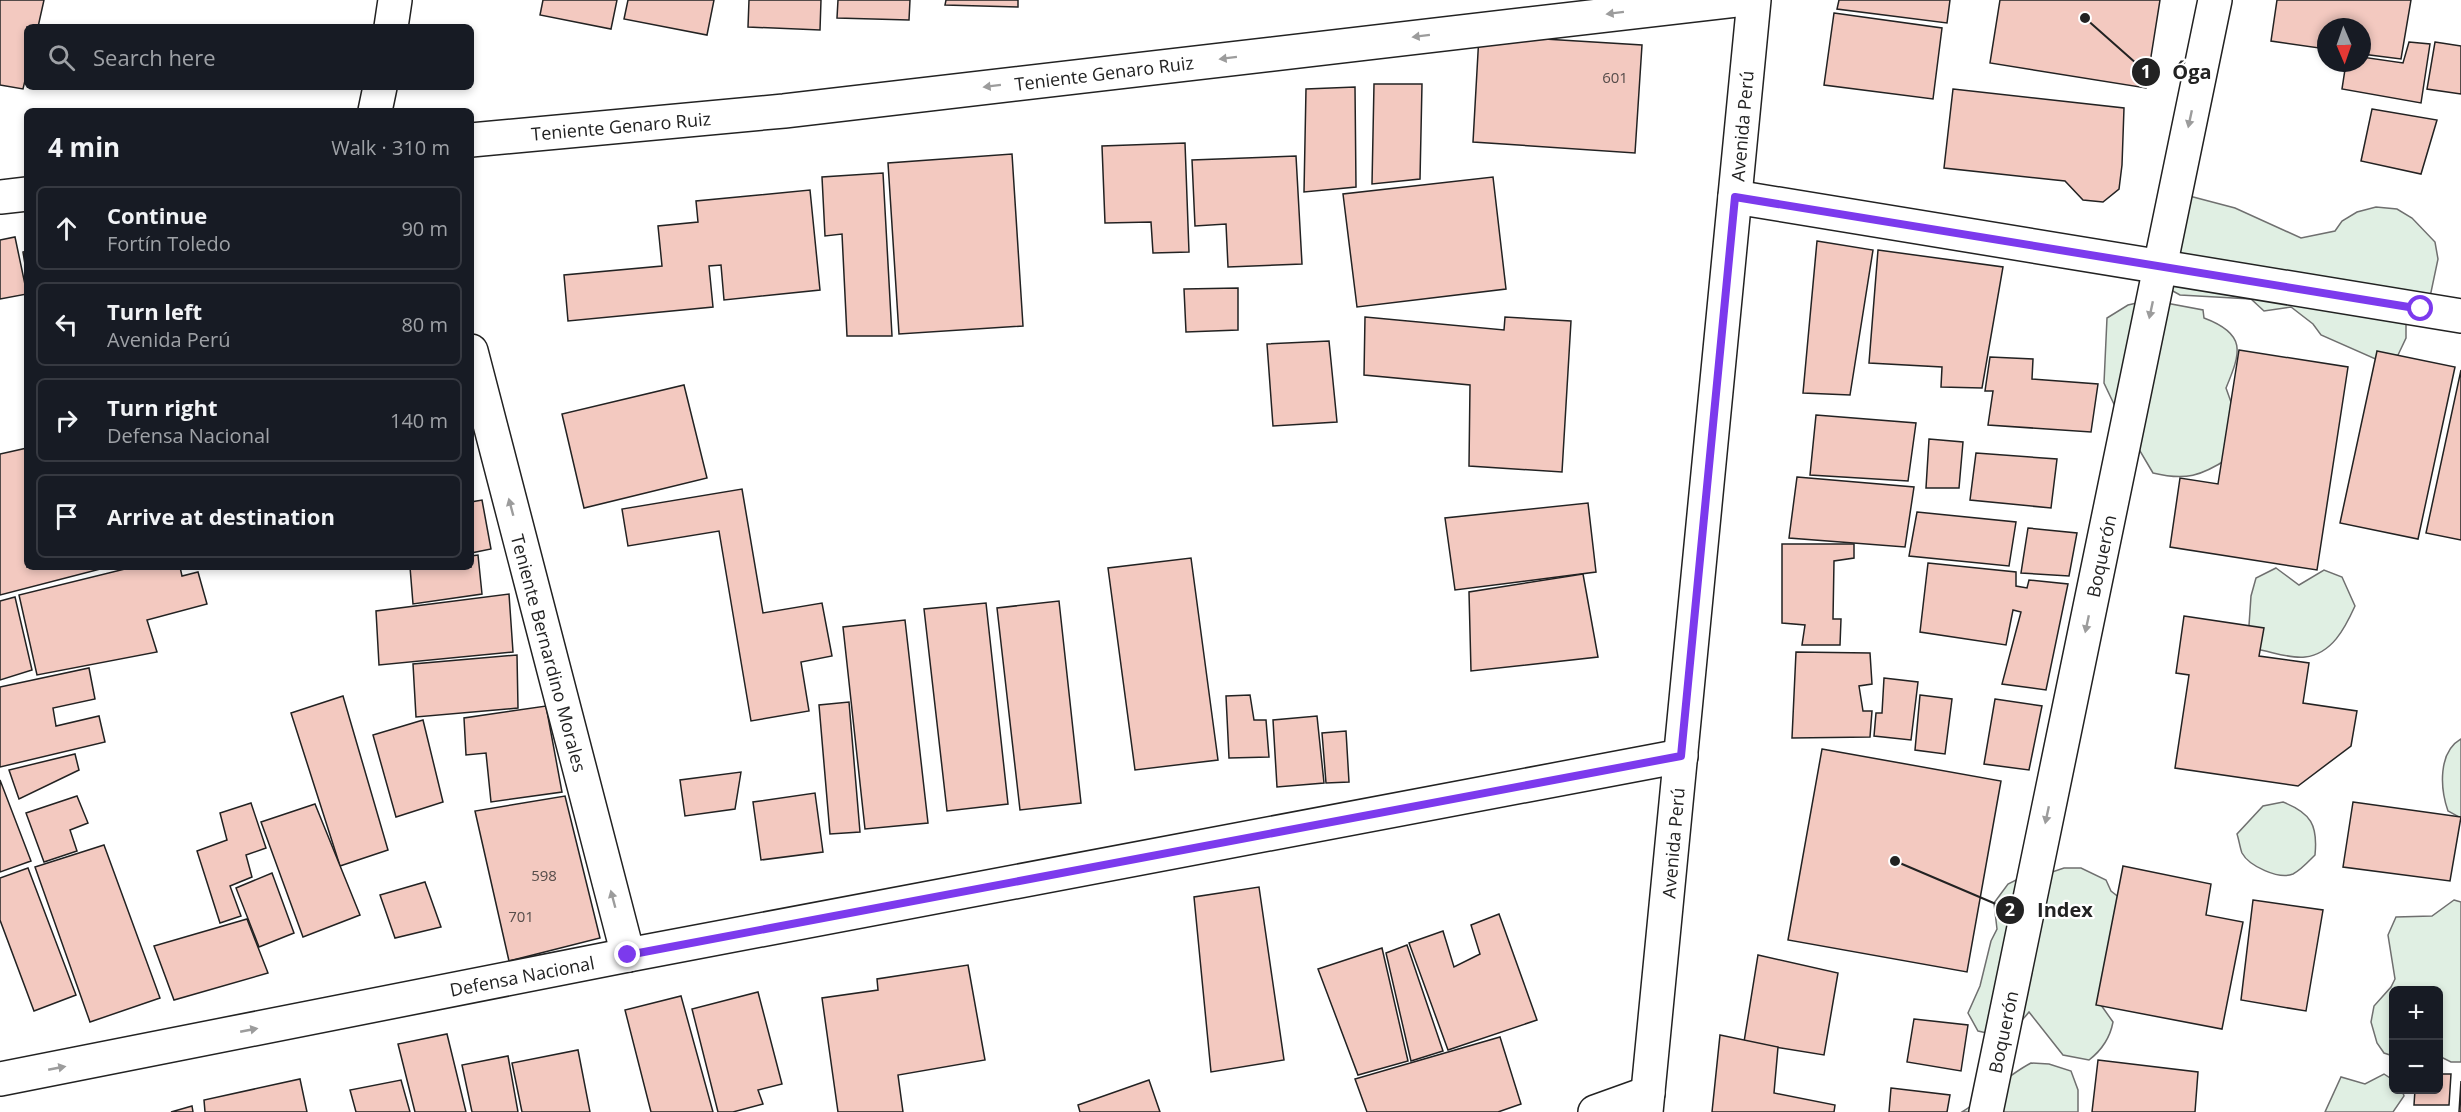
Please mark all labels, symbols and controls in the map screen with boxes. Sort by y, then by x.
one-way arrow [1606,8,1625,18]
north arrow [2317,18,2371,72]
search box [24,24,474,90]
one-way arrow [1412,31,1431,40]
icon: search [45,41,78,74]
text: Search here [93,42,216,72]
street label: Teniente Genaro Ruiz [1013,50,1195,96]
callout: Óga [2131,53,2224,91]
one-way arrow [1218,54,1237,63]
text: Óga [2172,58,2212,85]
text: 1 [2141,59,2151,83]
house number: 601 [1602,67,1628,87]
street label: Avenida Perú [1725,70,1759,182]
one-way arrow [983,81,1002,91]
street label: Teniente Genaro Ruiz [530,106,712,146]
one-way arrow [2185,110,2195,128]
text: 4 min [48,129,120,165]
text: Walk · 310 m [331,134,450,161]
text: Continue [107,200,207,230]
icon: ahead [50,212,83,245]
text: 90 m [401,215,448,242]
text: Fortín Toledo [107,230,231,257]
route start [2407,295,2433,321]
text: Turn left [107,296,202,326]
one-way arrow [2146,301,2155,320]
icon: left [50,308,83,341]
text: 80 m [401,311,448,338]
text: Avenida Perú [107,326,230,353]
text: Turn right [107,392,218,422]
icon: right [50,404,83,437]
text: 140 m [390,407,448,434]
text: Defensa Nacional [107,422,270,449]
one-way arrow [506,497,516,516]
icon: arrive [50,500,83,533]
text: Arrive at destination [107,501,335,531]
street label: Boquerón [2081,512,2121,600]
street label: Teniente Bernardino Morales [506,531,592,775]
one-way arrow [2081,615,2091,634]
street label: Avenida Perú [1656,787,1690,899]
one-way arrow [2042,806,2051,825]
house number: 598 [531,865,557,885]
one-way arrow [608,889,617,907]
callout: Index [1995,891,2105,929]
text: Index [2037,896,2093,923]
text: 2 [2005,897,2015,921]
house number: 701 [508,906,534,926]
route end [614,941,640,967]
street label: Defensa Nacional [448,950,596,1002]
map controls [2389,986,2443,1094]
button: + [2389,986,2443,1040]
street label: Boquerón [1983,988,2023,1076]
one-way arrow [239,1025,258,1034]
button: − [2389,1040,2443,1094]
one-way arrow [48,1063,67,1072]

